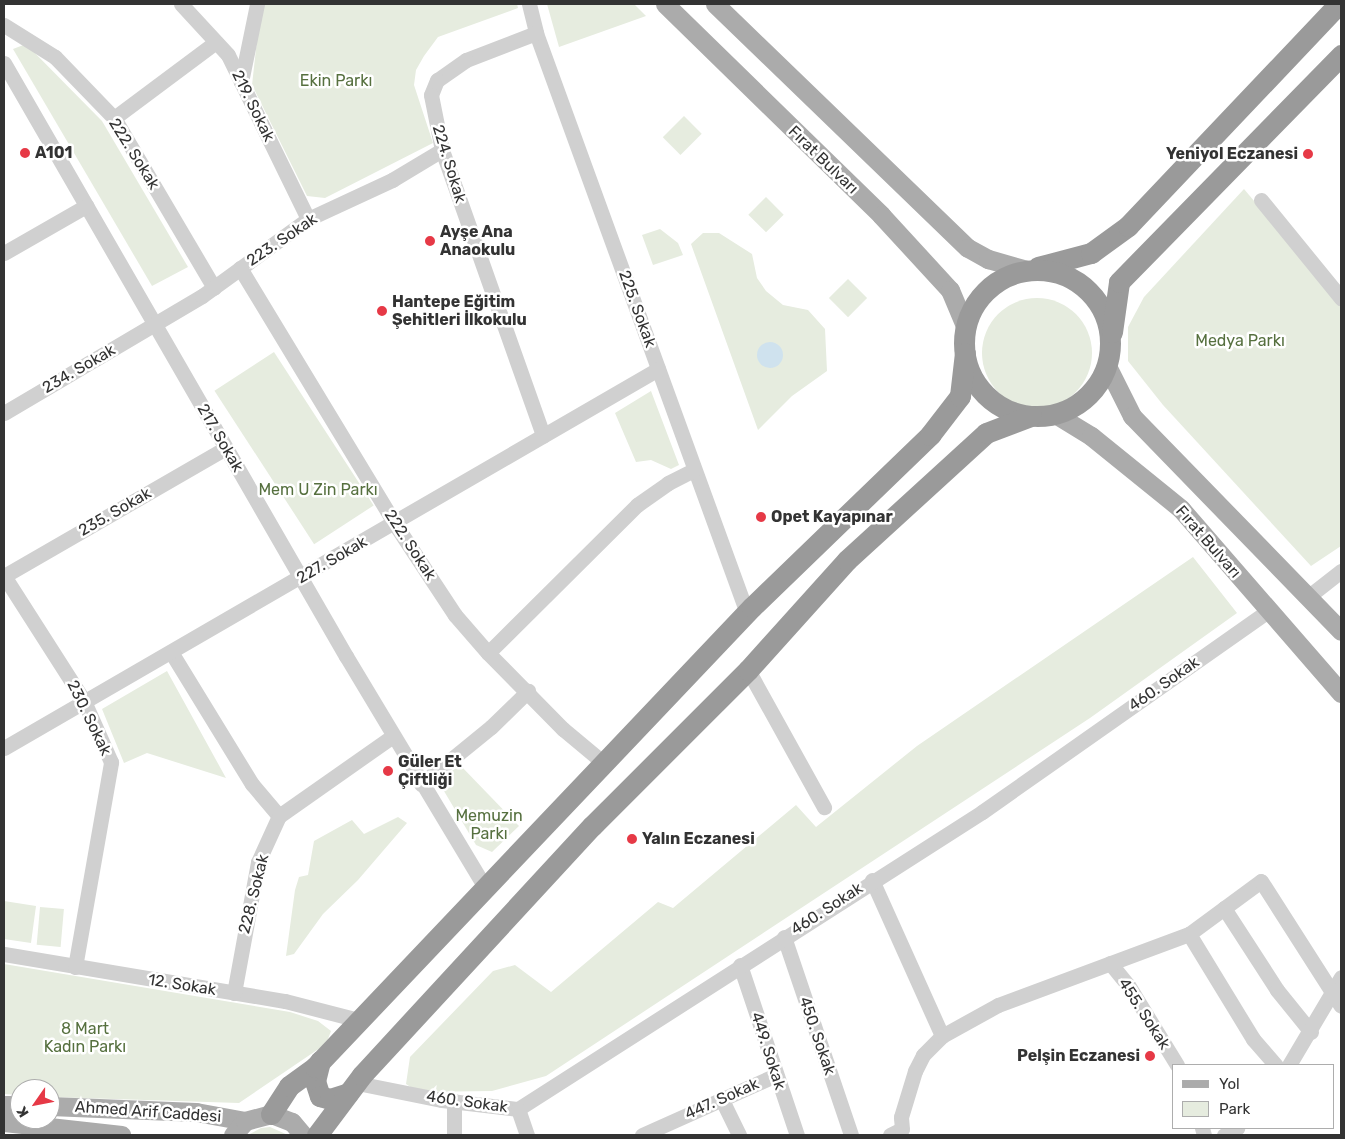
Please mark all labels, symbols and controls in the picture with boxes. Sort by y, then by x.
street label: 219. Sokak [228,67,278,145]
park label: Ekin Parkı [300,71,372,91]
street label: 222. Sokak [105,115,163,193]
street label: Fırat Bulvarı [784,122,862,198]
street label: 224. Sokak [428,123,470,205]
place label: A101 [35,143,73,163]
place label: Yeniyol Eczanesi [1166,144,1298,164]
marker: A101 [19,147,31,159]
marker: Yeniyol Eczanesi [1302,148,1314,160]
street label: 223. Sokak [243,209,321,271]
place label: Ayşe Ana Anaokulu [440,222,515,260]
marker: Ayşe Ana Anaokulu [424,235,436,247]
street label: 225. Sokak [614,268,660,350]
place label: Hantepe Eğitim Şehitleri İlkokulu [392,292,527,330]
marker: Hantepe Eğitim Şehitleri İlkokulu [376,305,388,317]
park label: Medya Parkı [1195,331,1285,351]
street label: 234. Sokak [39,340,119,398]
street label: 217. Sokak [193,400,247,476]
park label: Mem U Zin Parkı [258,480,378,500]
street label: 235. Sokak [75,484,155,540]
street label: Fırat Bulvarı [1171,502,1245,582]
street label: 222. Sokak [380,506,440,584]
place label: Opet Kayapınar [771,507,893,527]
marker: Opet Kayapınar [755,511,767,523]
street label: 227. Sokak [293,532,371,588]
street label: 460. Sokak [1125,653,1203,715]
street label: 230. Sokak [63,677,115,759]
place label: Güler Et Çiftliği [398,752,462,790]
marker: Güler Et Çiftliği [382,765,394,777]
park label: Memuzin Parkı [455,806,523,844]
place label: Yalın Eczanesi [642,829,755,849]
marker: Yalın Eczanesi [626,833,638,845]
street label: 228. Sokak [235,852,273,936]
street label: 460. Sokak [787,879,867,939]
street label: 12. Sokak [147,970,217,1000]
street label: 455. Sokak [1114,975,1174,1053]
street label: 450. Sokak [795,994,839,1078]
street label: 449. Sokak [746,1010,790,1092]
park label: 8 Mart Kadın Parkı [44,1019,126,1057]
place label: Pelşin Eczanesi [1017,1046,1140,1066]
marker: Pelşin Eczanesi [1144,1050,1156,1062]
legend [1172,1064,1335,1129]
street label: 447. Sokak [682,1074,762,1124]
text: Yol [1219,1075,1240,1093]
north arrow [10,1079,60,1129]
street label: 460. Sokak [425,1087,509,1117]
street label: Ahmed Arif Caddesi [74,1097,222,1127]
text: Park [1219,1100,1250,1118]
text: K [13,1103,33,1120]

